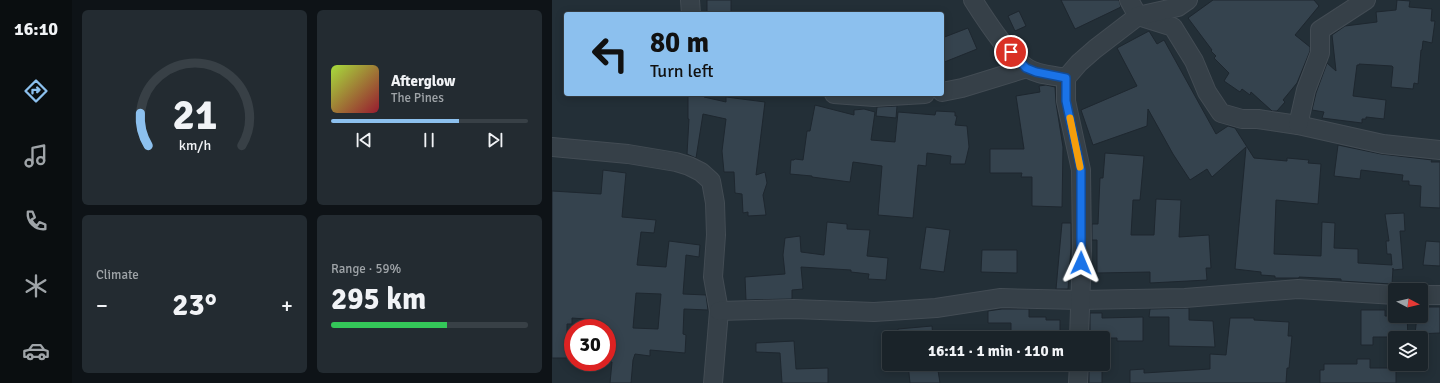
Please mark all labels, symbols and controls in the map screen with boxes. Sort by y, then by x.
text: 16:10 [14,18,58,40]
text: 80 m [650,26,709,60]
icon: left [584,28,636,80]
pin [994,35,1028,69]
icon: arrive [1000,41,1022,63]
text: Turn left [650,60,713,82]
text: Afterglow [391,72,455,90]
icon: directions [22,77,50,105]
text: 21 [172,89,217,140]
text: The Pines [391,90,444,106]
icon: previous [353,129,375,151]
icon: pause [418,129,440,151]
icon: next [484,129,506,151]
text: km/h [178,136,211,153]
icon: music [22,142,50,170]
icon: phone [22,207,50,235]
position arrow [1060,242,1102,284]
text: Range · 59% [331,261,401,277]
text: Climate [96,267,139,283]
icon: climate [22,272,50,300]
text: 295 km [331,281,426,318]
north arrow [1388,283,1428,323]
map controls [1388,283,1428,371]
text: 23° [172,287,217,324]
text: − [96,292,108,319]
text: + [281,292,293,319]
speed limit sign: 30 [564,319,616,371]
button: layers [1388,331,1428,371]
icon: car [22,337,50,365]
text: 16:11 · 1 min · 110 m [928,342,1064,360]

